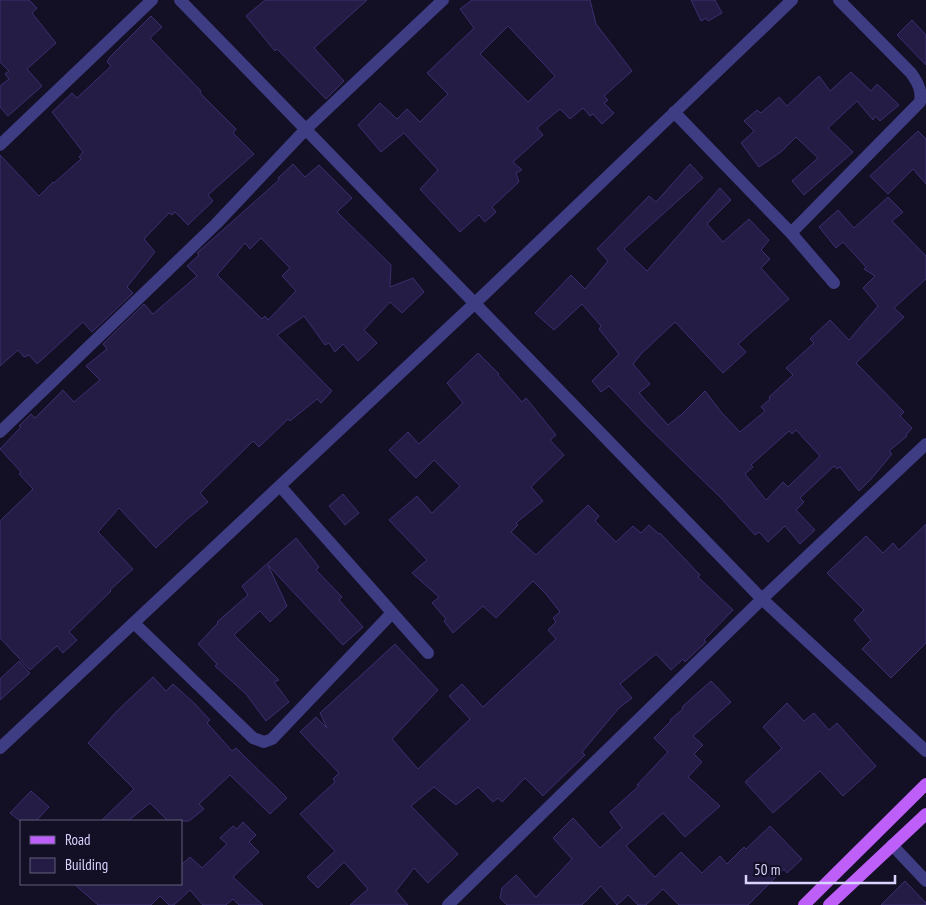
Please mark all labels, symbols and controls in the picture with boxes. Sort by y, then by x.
legend [20,820,182,885]
text: Road [65,830,91,849]
scale bar [746,852,895,884]
text: Building [65,855,108,874]
text: 50 m [754,860,780,879]

